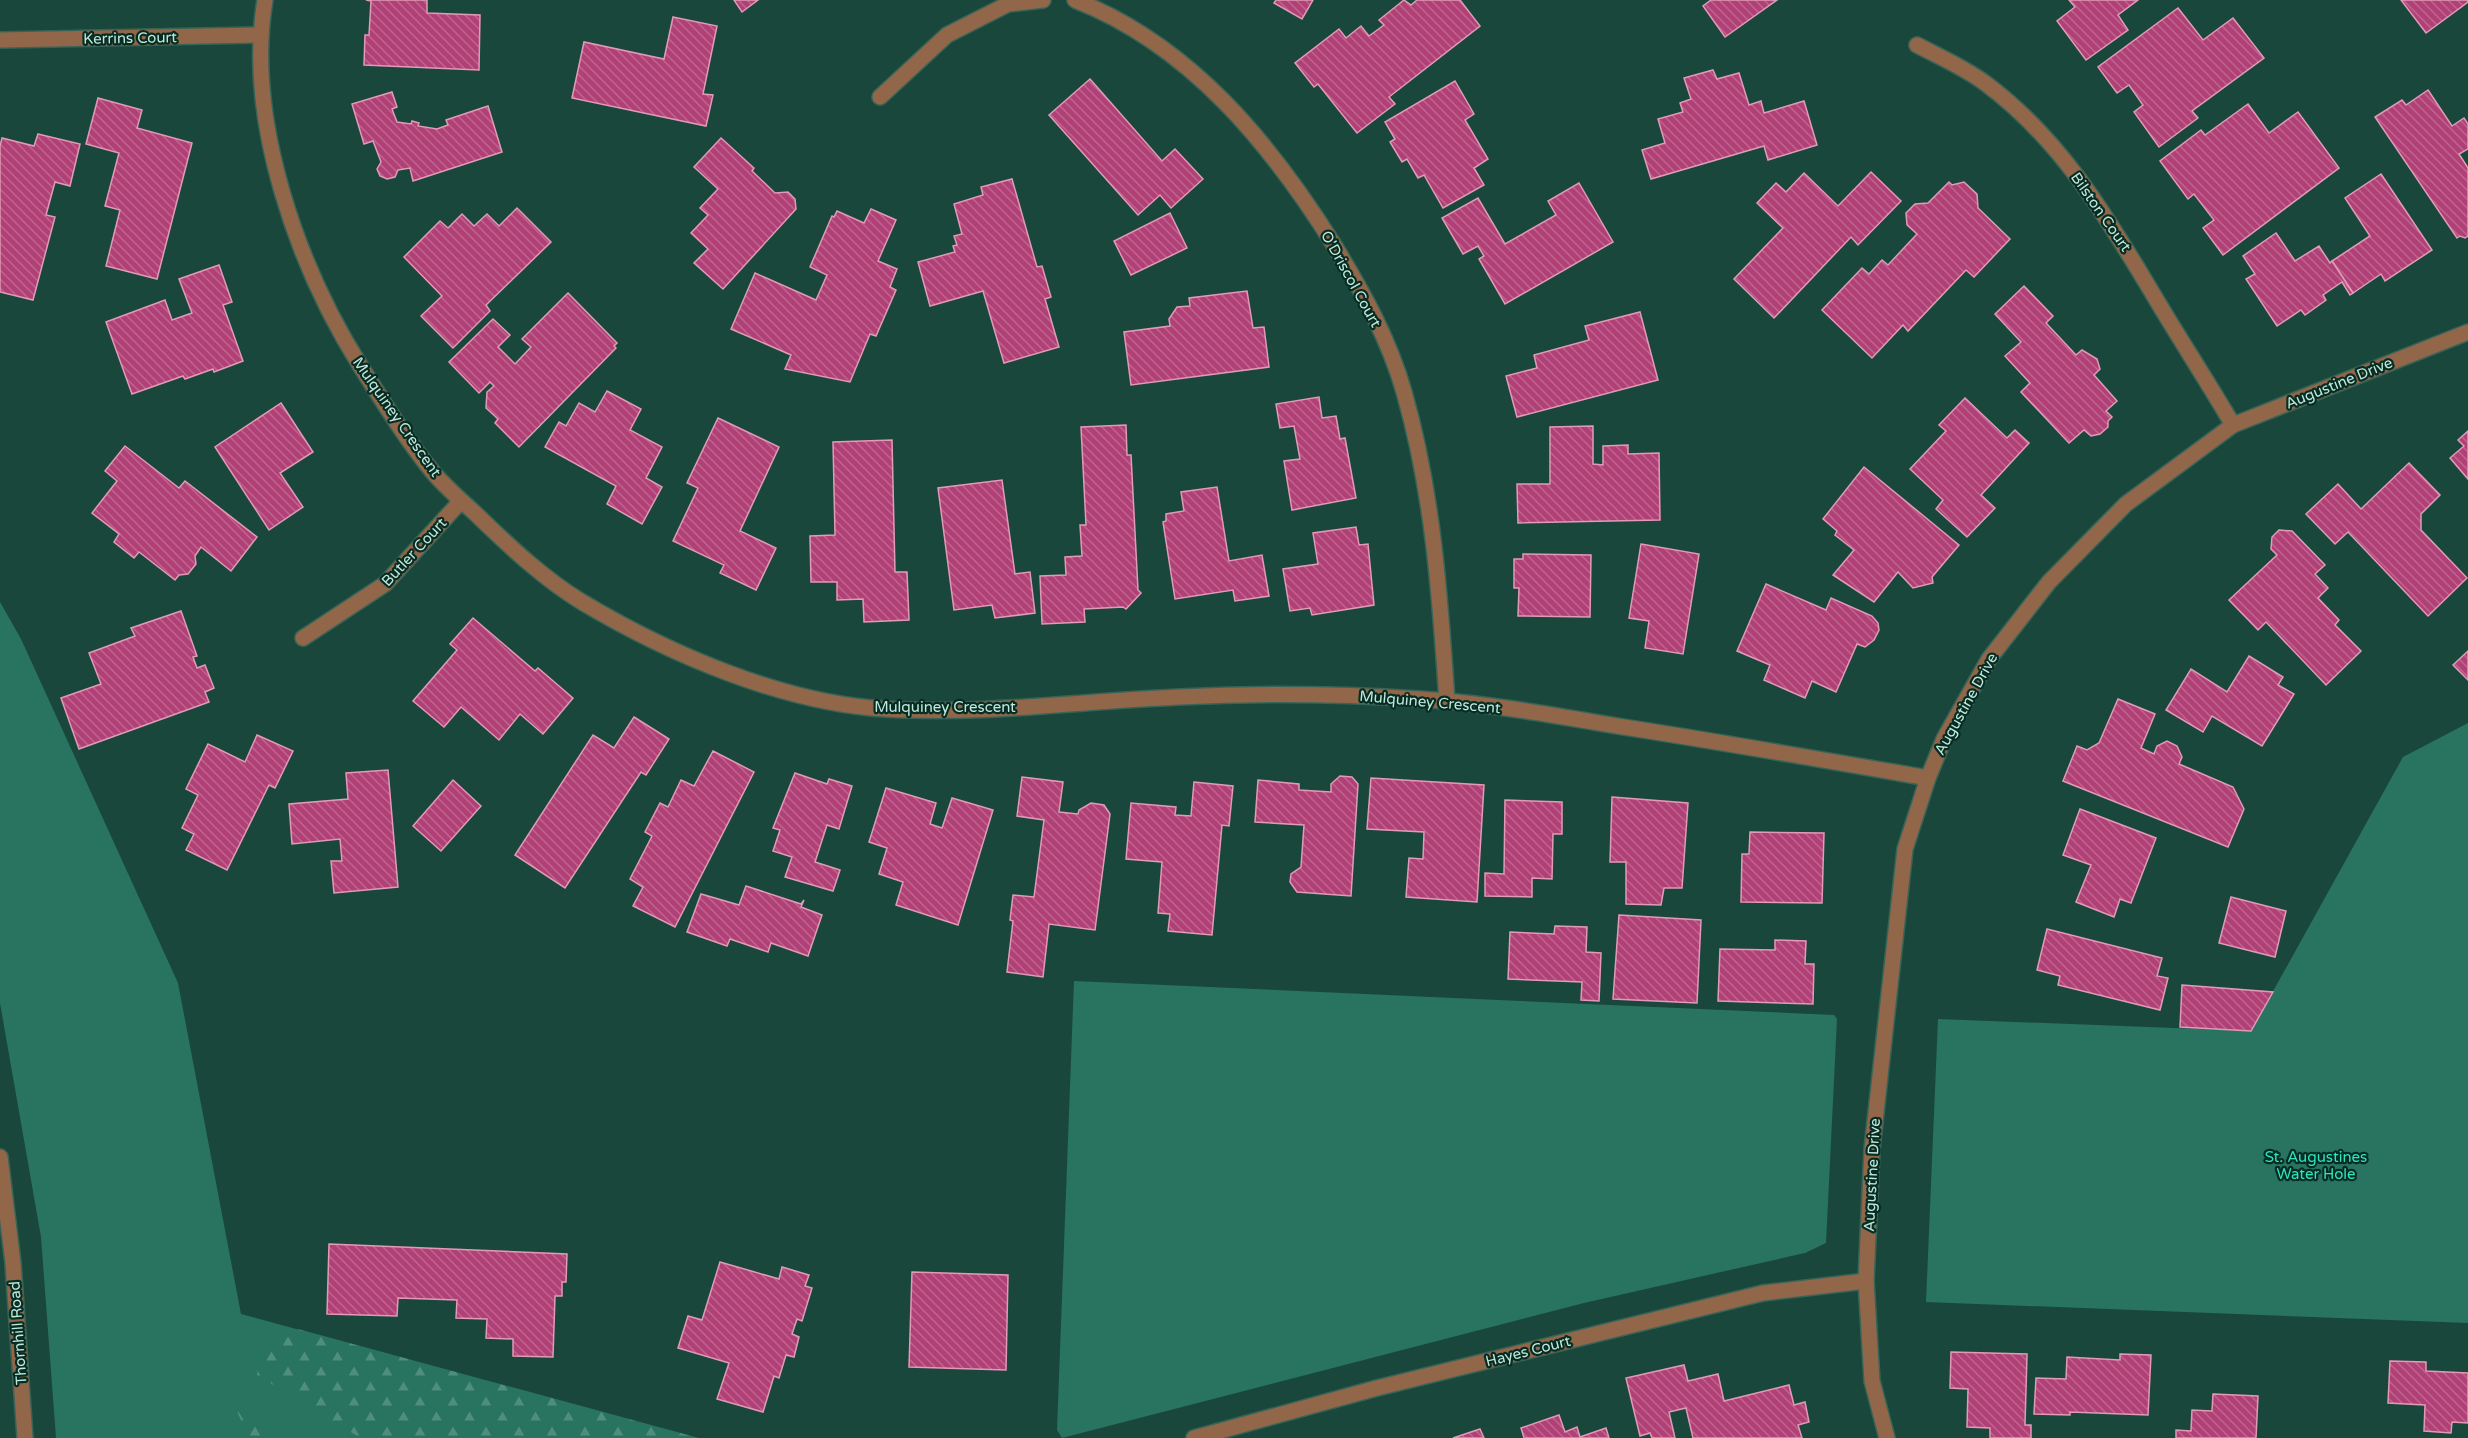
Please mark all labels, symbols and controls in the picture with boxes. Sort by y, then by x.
street label: Kerrins Court [83,28,177,48]
street label: Bilston Court [2067,169,2135,255]
street label: O'Driscol Court [1317,227,1385,331]
street label: Augustine Drive [2283,353,2395,413]
street label: Mulquiney Crescent [349,354,445,480]
street label: Butler Court [378,514,450,590]
street label: Augustine Drive [1931,650,2001,758]
street label: Mulquiney Crescent [1359,687,1502,717]
street label: Mulquiney Crescent [874,698,1016,716]
street label: Augustine Drive [1860,1118,1884,1232]
park label: St. Augustines Water Hole [2265,1148,2367,1183]
street label: Thornhill Road [5,1280,31,1386]
street label: Hayes Court [1484,1332,1573,1370]

